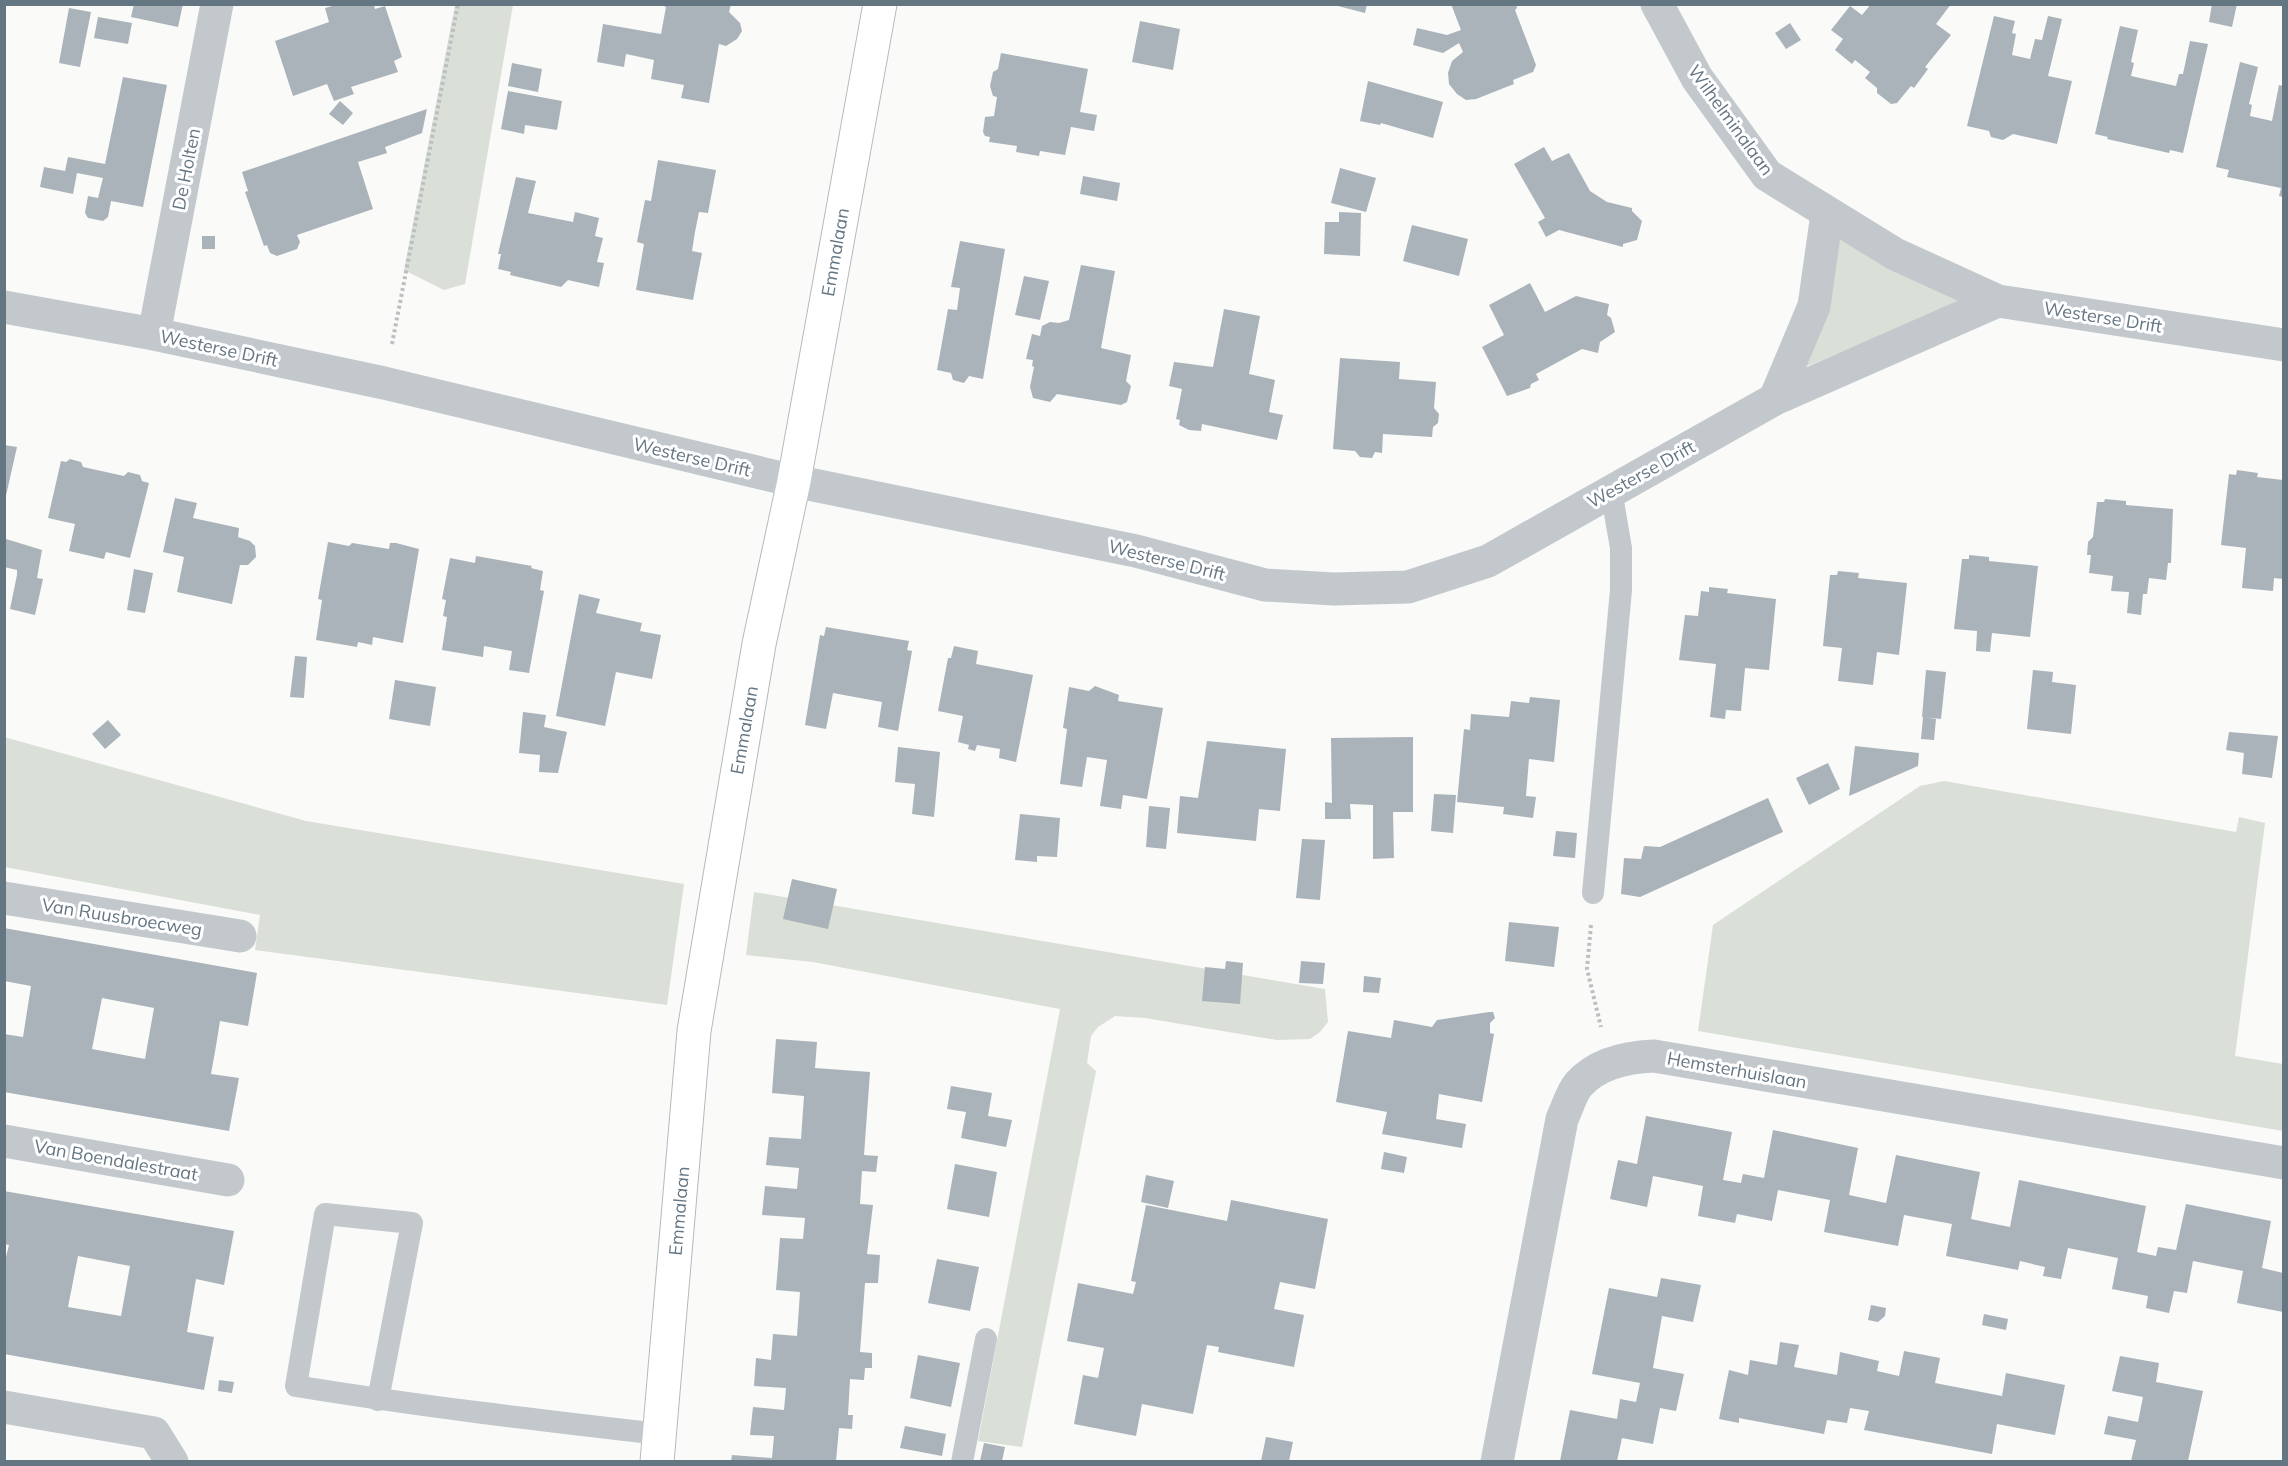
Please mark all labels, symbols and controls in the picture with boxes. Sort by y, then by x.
street label: Wilhelminalaan [1683,60,1779,180]
street label: De Holten [167,126,205,212]
street label: Emmalaan [816,206,854,298]
street label: Westerse Drift [2042,296,2164,338]
street label: Westerse Drift [158,324,280,372]
street label: Westerse Drift [631,432,753,482]
street label: Westerse Drift [1583,435,1699,513]
street label: Westerse Drift [1106,534,1228,586]
street label: Emmalaan [725,684,763,776]
street label: Van Ruusbroecweg [40,893,204,941]
street label: Hemsterhuislaan [1665,1046,1809,1094]
street label: Van Boendalestraat [32,1134,200,1186]
street label: Emmalaan [664,1165,694,1257]

